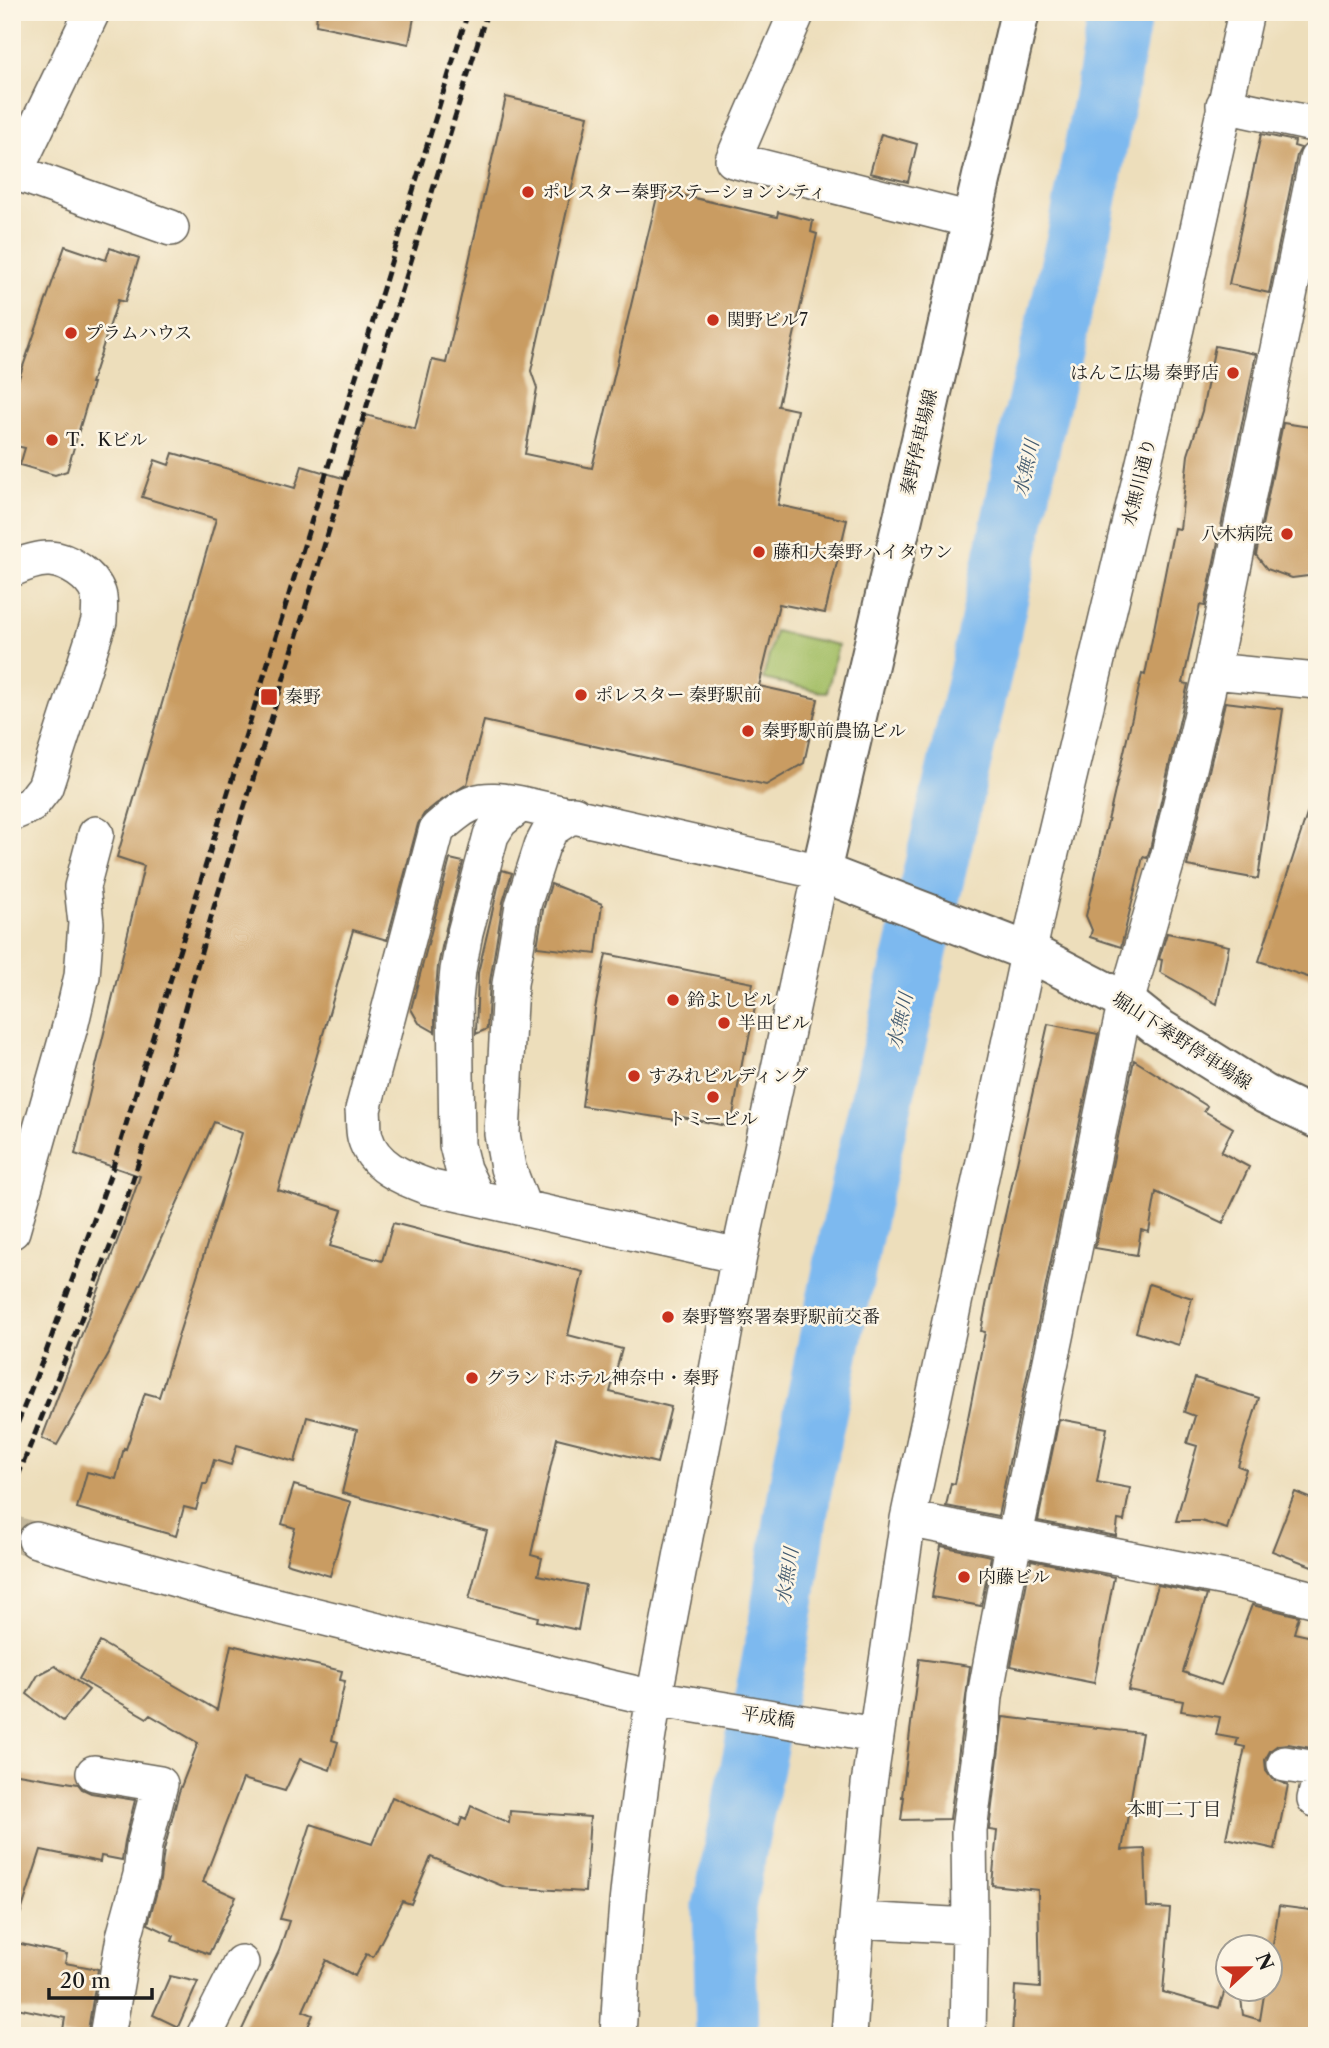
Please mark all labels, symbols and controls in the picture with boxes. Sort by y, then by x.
place label: ポレスター秦野ステーションシティ [542,181,827,203]
marker: ポレスター秦野ステーションシティ [520,184,536,200]
place label: 関野ビル7 [727,309,808,331]
marker: 関野ビル7 [705,312,721,328]
place label: プラムハウス [85,322,192,344]
marker: プラムハウス [63,325,79,341]
place label: はんこ広場 秦野店 [1070,362,1219,384]
marker: はんこ広場 秦野店 [1225,365,1241,381]
street label: 秦野停車場線 [896,387,942,497]
place label: T．Kビル [66,429,148,451]
marker: T．Kビル [44,432,60,448]
water label: 水無川 [1008,436,1044,498]
street label: 水無川通り [1117,436,1161,528]
place label: 八木病院 [1201,523,1273,545]
marker: 八木病院 [1279,526,1295,542]
place label: 藤和大秦野ハイタウン [773,541,953,563]
marker: 藤和大秦野ハイタウン [751,544,767,560]
place label: ポレスター 秦野駅前 [595,684,761,706]
place label: 秦野 [285,686,321,708]
marker: 秦野 [259,687,279,707]
marker: ポレスター 秦野駅前 [573,687,589,703]
place label: 秦野駅前農協ビル [762,720,906,742]
marker: 秦野駅前農協ビル [740,723,756,739]
street label: 堀山下秦野停車場線 [1108,988,1256,1094]
place label: 鈴よしビル [687,989,777,1011]
water label: 水無川 [882,989,918,1051]
marker: 鈴よしビル [665,992,681,1008]
place label: 半田ビル [738,1012,810,1034]
marker: 半田ビル [716,1015,732,1031]
place label: すみれビルディング [648,1065,808,1087]
marker: すみれビルディング [626,1068,642,1084]
marker: トミービル [705,1089,721,1105]
place label: トミービル [668,1108,758,1130]
place label: 秦野警察署秦野駅前交番 [682,1306,880,1328]
marker: 秦野警察署秦野駅前交番 [660,1309,676,1325]
place label: グランドホテル神奈中・秦野 [486,1367,719,1389]
marker: グランドホテル神奈中・秦野 [464,1370,480,1386]
water label: 水無川 [771,1544,803,1606]
place label: 内藤ビル [978,1566,1050,1588]
marker: 内藤ビル [956,1569,972,1585]
street label: 平成橋 [740,1702,796,1732]
district label: 本町二丁目 [1126,1798,1222,1821]
north arrow [1214,1932,1284,2002]
text: N [1251,1950,1278,1974]
scale bar [49,1957,152,2001]
text: 20 m [60,1968,111,1993]

